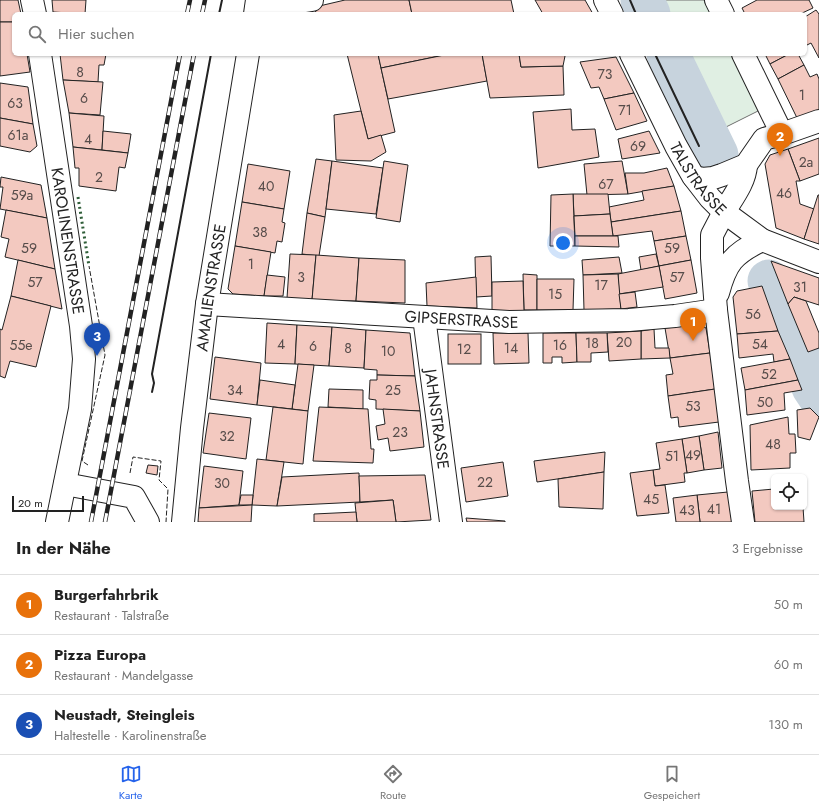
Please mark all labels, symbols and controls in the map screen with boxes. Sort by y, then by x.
search box [12,12,807,56]
icon: search [26,23,48,45]
text: Hier suchen [58,23,135,45]
house number: 8 [76,62,84,82]
house number: 73 [598,64,613,84]
house number: 1 [799,85,805,105]
house number: 6 [80,88,88,108]
house number: 63 [7,93,23,113]
house number: 71 [618,100,632,120]
pin: 2 [767,123,793,156]
house number: 61a [7,125,29,145]
house number: 4 [84,129,92,149]
house number: 69 [630,136,646,156]
street label: TALSTRASSE [664,138,732,221]
house number: 2a [799,152,813,172]
street label: KAROLINENSTRASSE [45,166,90,316]
house number: 2 [95,167,103,187]
house number: 67 [598,174,614,194]
house number: 40 [258,176,274,196]
house number: 46 [776,183,792,203]
house number: 59a [11,185,33,205]
street label: AMALIENSTRASSE [190,222,232,353]
house number: 38 [252,222,268,242]
your location [553,233,573,253]
house number: 59 [21,238,37,258]
house number: 59 [664,238,680,258]
house number: 1 [248,254,254,274]
house number: 3 [297,267,305,287]
house number: 57 [669,267,685,287]
house number: 57 [27,272,43,292]
house number: 17 [594,275,608,295]
house number: 31 [793,277,807,297]
house number: 15 [548,284,562,304]
house number: 56 [745,304,761,324]
street label: GIPSERSTRASSE [404,305,519,334]
pin: 1 [680,308,706,341]
pin: 3 [84,323,110,356]
house number: 20 [616,332,632,352]
house number: 18 [585,333,599,353]
house number: 4 [277,334,285,354]
house number: 54 [752,334,768,354]
house number: 55e [9,335,33,355]
house number: 16 [553,335,567,355]
house number: 6 [309,336,317,356]
house number: 8 [344,338,352,358]
house number: 14 [504,338,518,358]
house number: 12 [457,339,471,359]
house number: 10 [381,341,395,361]
house number: 52 [761,364,777,384]
street label: JAHNSTRASSE [419,366,455,470]
house number: 34 [227,380,243,400]
house number: 25 [385,380,401,400]
house number: 50 [757,392,773,412]
house number: 53 [685,396,701,416]
house number: 23 [392,422,408,442]
house number: 32 [219,426,235,446]
house number: 48 [765,434,781,454]
house number: 49 [685,445,701,465]
house number: 51 [665,446,679,466]
house number: 22 [477,472,493,492]
house number: 30 [214,473,230,493]
map controls [771,474,807,510]
button: locate [771,474,807,510]
house number: 45 [643,489,659,509]
scale bar [12,494,84,513]
text: 20 m [18,495,43,511]
house number: 41 [707,499,721,519]
house number: 43 [679,500,695,520]
text: In der Nähe [16,536,111,560]
text: 3 Ergebnisse [732,539,803,558]
text: Burgerfahrbrik [54,584,159,606]
text: 1 [26,595,32,614]
text: 50 m [774,595,803,614]
text: Restaurant · Talstraße [54,606,169,625]
text: Pizza Europa [54,644,146,666]
text: 2 [25,655,33,674]
text: 60 m [774,655,803,674]
text: Restaurant · Mandelgasse [54,666,193,685]
text: Neustadt, Steingleis [54,704,195,726]
text: 3 [25,715,33,734]
text: 130 m [768,715,803,734]
text: Haltestelle · Karolinenstraße [54,726,207,745]
tab: Karte [119,763,142,803]
tab: Route [380,763,406,803]
tab: Gespeichert [644,763,700,803]

